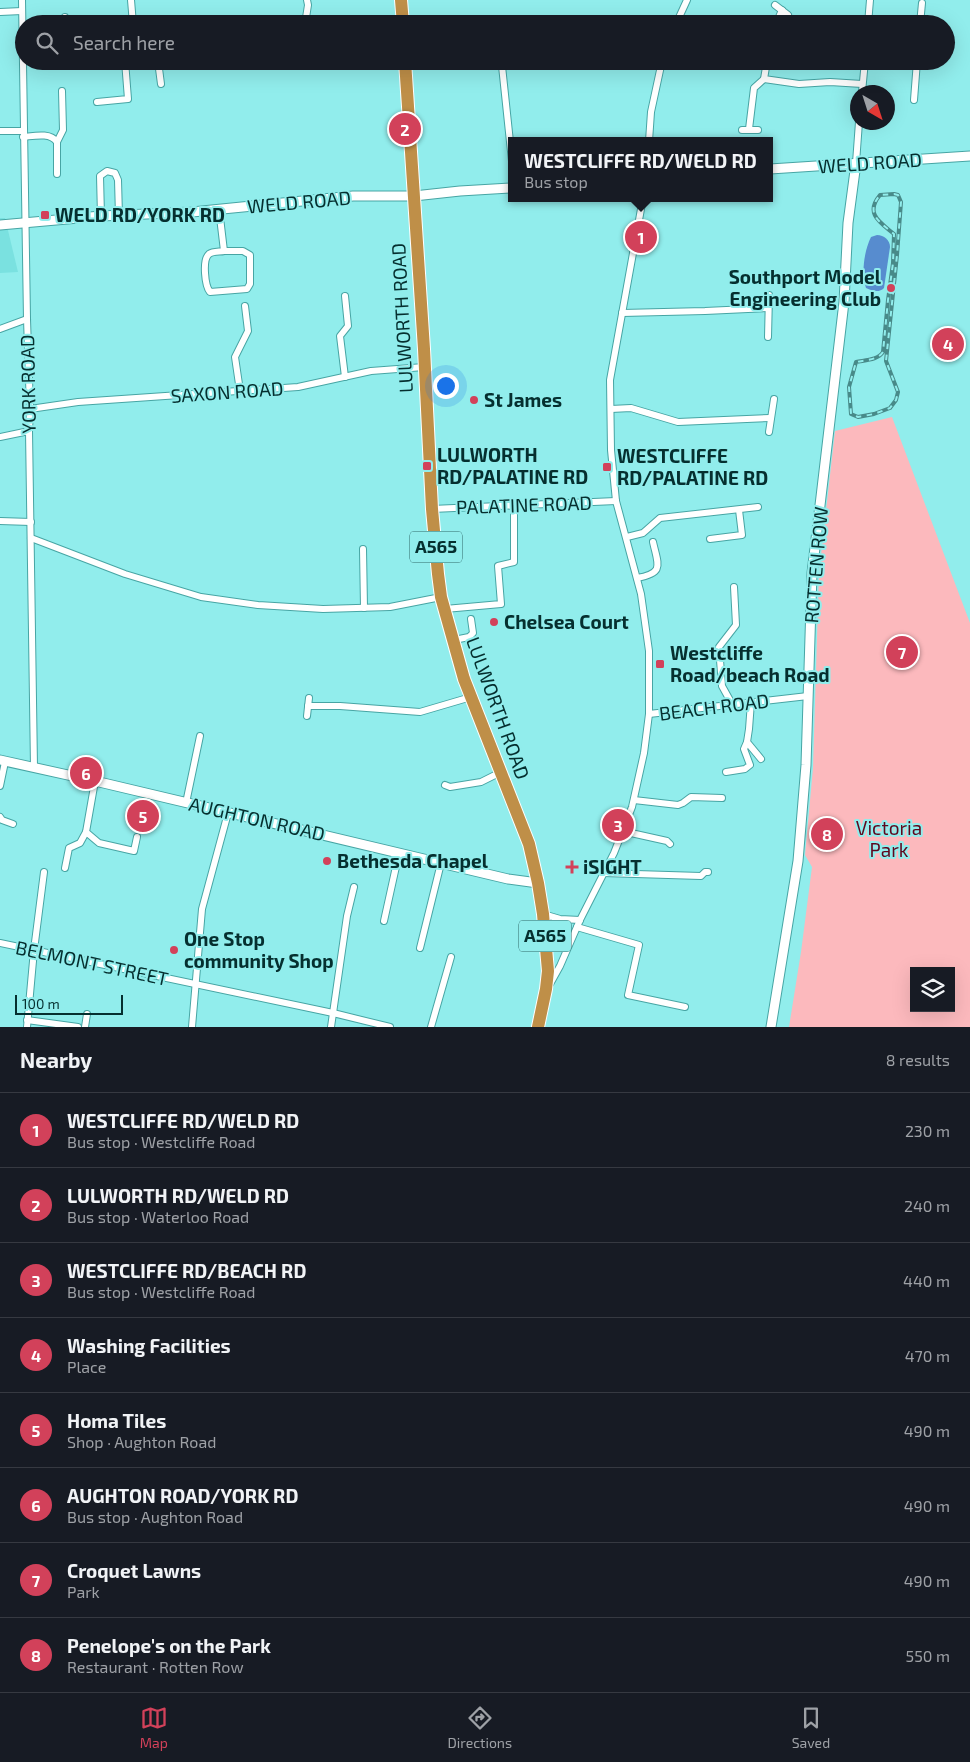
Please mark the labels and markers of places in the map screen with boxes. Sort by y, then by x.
pin: 2 [389,110,421,148]
place label: WELD RD/YORK RD [55,203,225,226]
marker: WELD RD/YORK RD [39,209,51,221]
pin: 1 [625,218,657,256]
place label: Southport Model Engineering Club [729,265,882,310]
marker: Southport Model Engineering Club [885,282,897,294]
pin: 4 [932,325,964,363]
place label: St James [484,388,562,411]
marker: St James [468,394,480,406]
place label: LULWORTH RD/PALATINE RD [437,443,588,488]
place label: WESTCLIFFE RD/PALATINE RD [617,444,768,489]
marker: LULWORTH RD/PALATINE RD [421,460,433,472]
marker: WESTCLIFFE RD/PALATINE RD [601,461,613,473]
place label: Chelsea Court [504,610,629,633]
marker: Chelsea Court [488,616,500,628]
pin: 7 [886,633,918,671]
place label: Westcliffe Road/beach Road [670,641,830,686]
marker: Westcliffe Road/beach Road [654,658,666,670]
pin: 6 [70,754,102,792]
pin: 5 [127,797,159,835]
pin: 3 [602,806,634,844]
pin: 8 [811,815,843,853]
place label: Bethesda Chapel [337,849,489,872]
marker: Bethesda Chapel [321,855,333,867]
place label: iSIGHT [583,855,642,878]
marker: iSIGHT [565,860,579,874]
place label: One Stop community Shop [184,927,334,973]
marker: One Stop community Shop [168,944,180,956]

